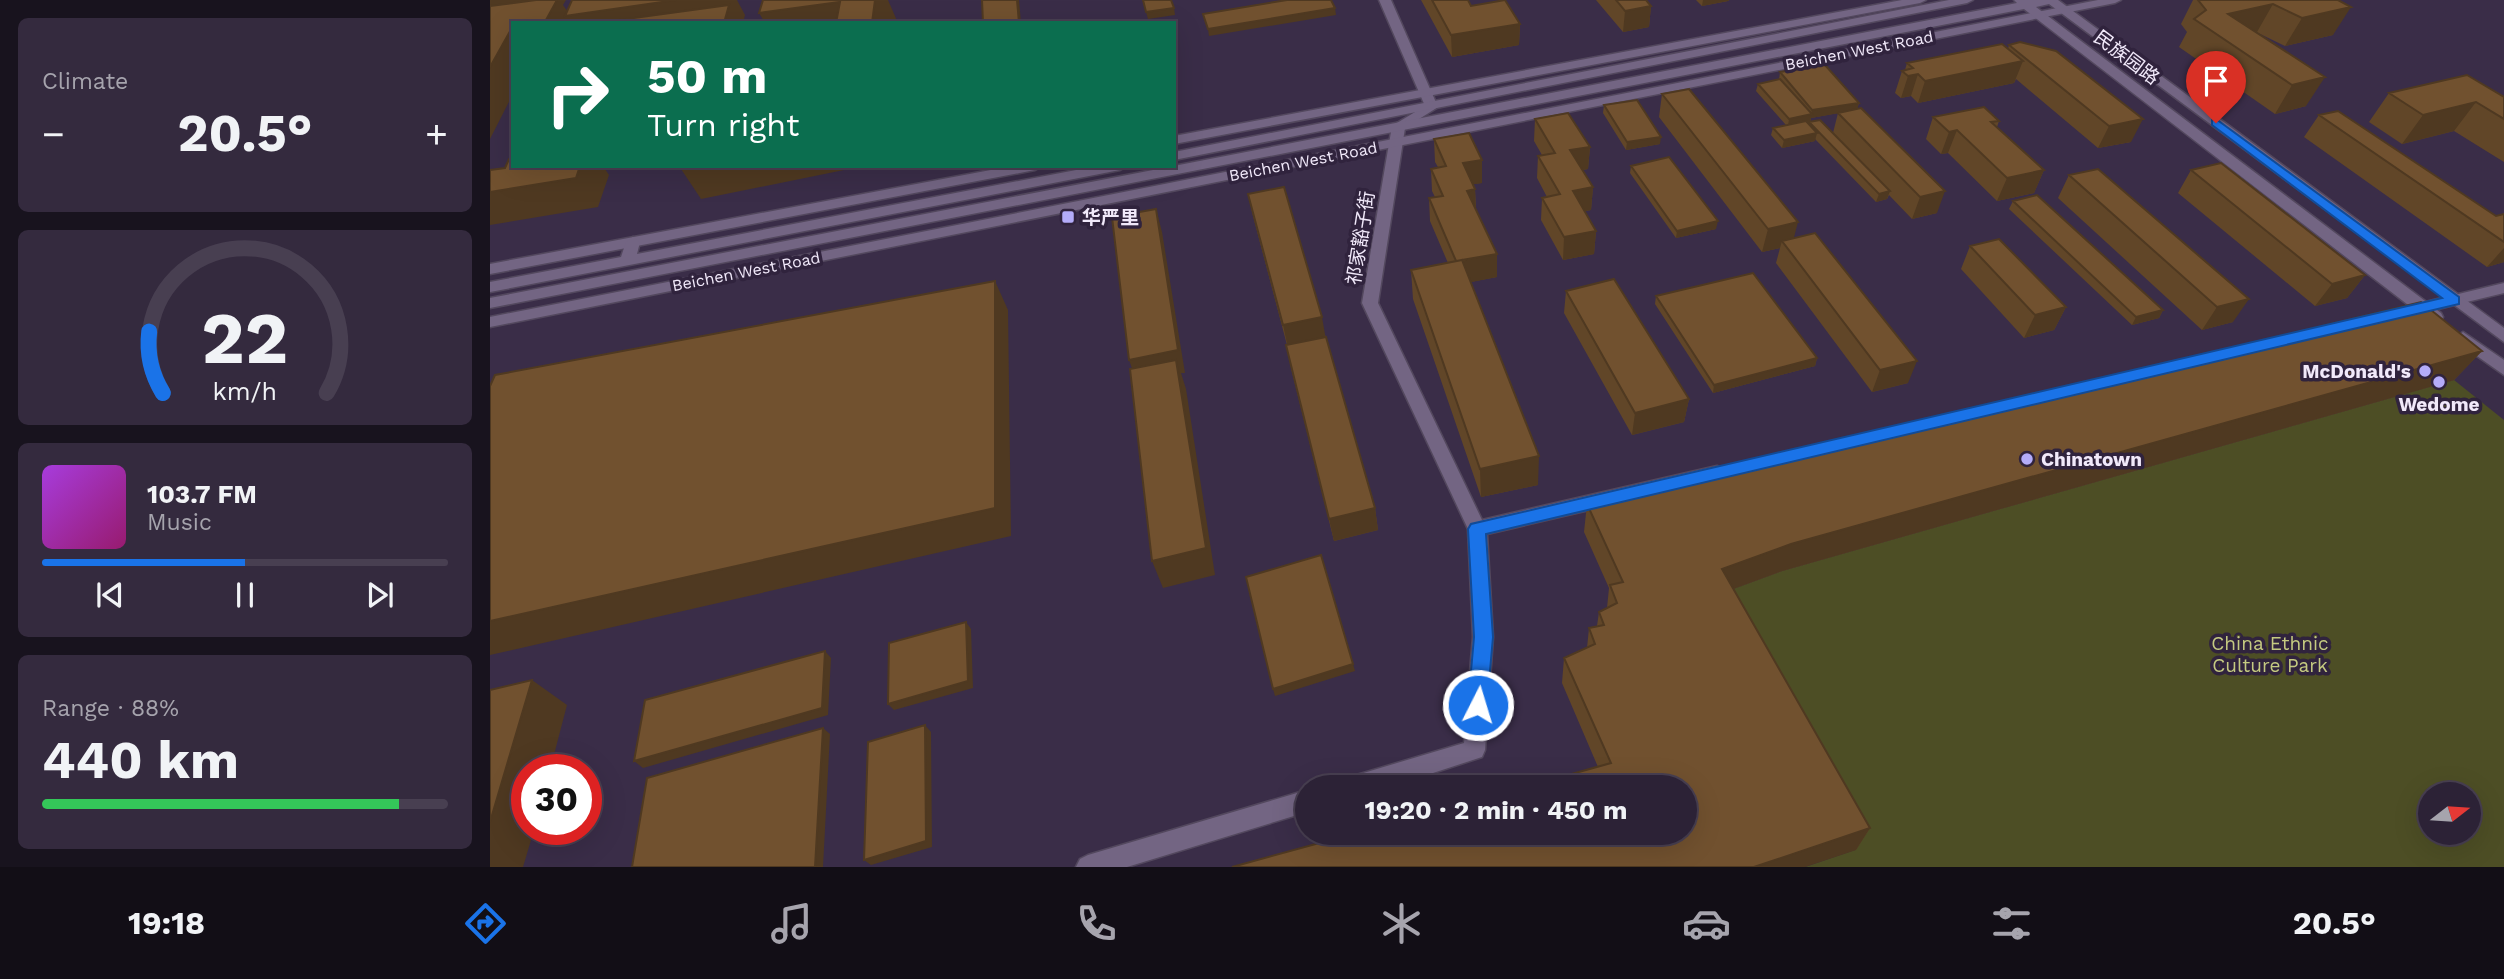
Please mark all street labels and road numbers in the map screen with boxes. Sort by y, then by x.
street label: 民族园路 [2089,25,2164,89]
street label: Beichen West Road [1783,27,1935,74]
street label: Beichen West Road [1227,138,1379,185]
street label: 祁家豁子街 [1342,189,1379,287]
street label: Beichen West Road [670,248,822,295]

